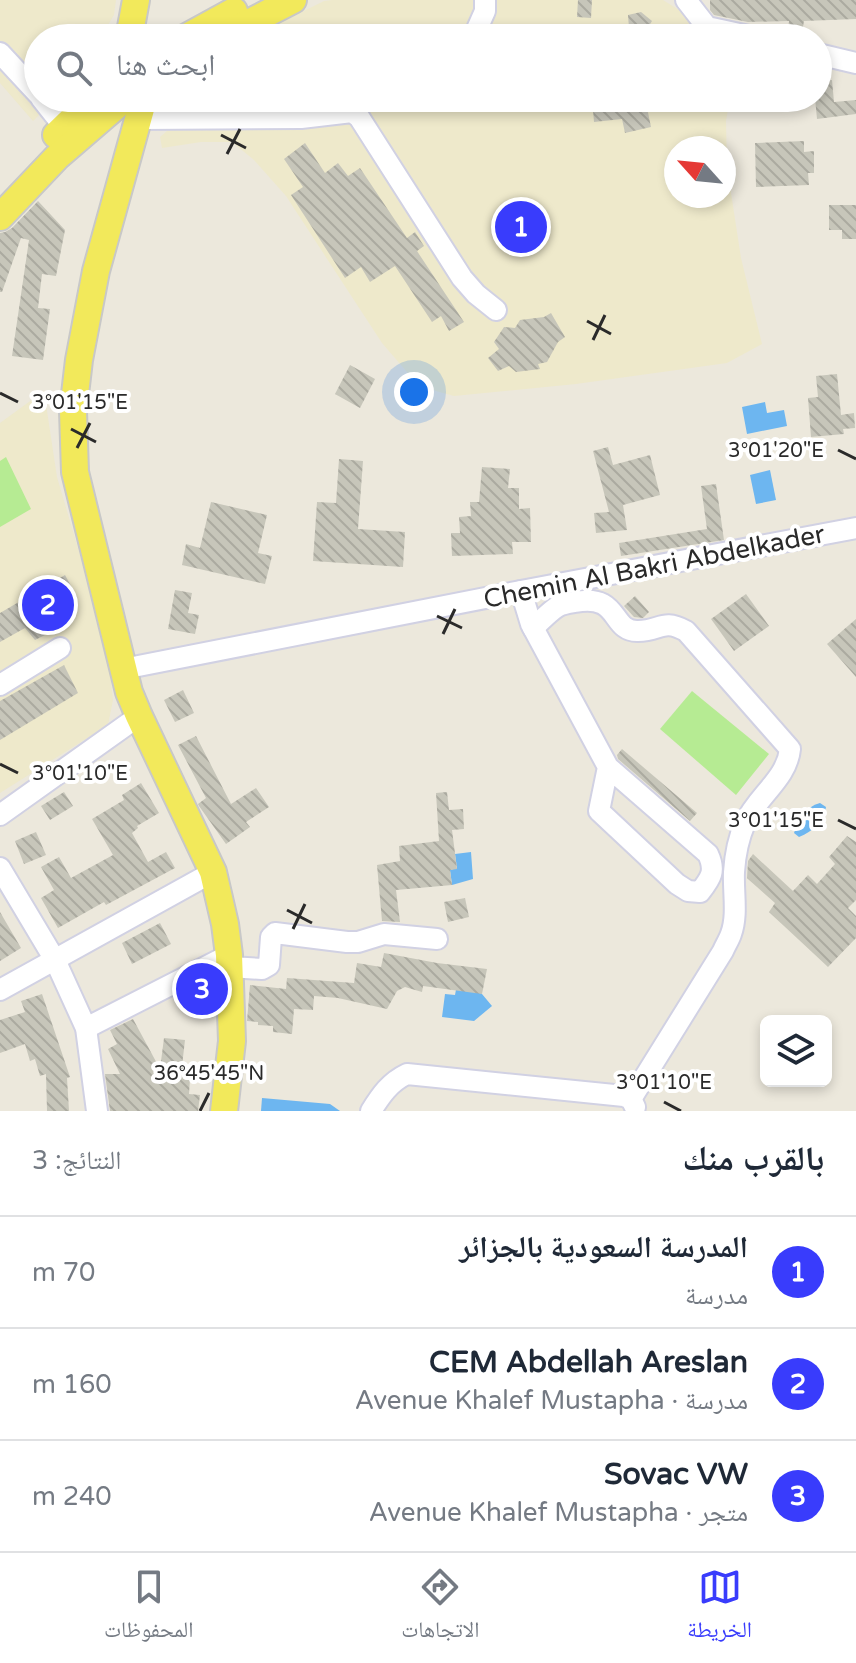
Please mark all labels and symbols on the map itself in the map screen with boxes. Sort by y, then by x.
north arrow [664,136,736,208]
pin: 1 [495,197,547,257]
your location [394,372,434,412]
text: 3°01'15"E [32,391,128,415]
text: 3°01'20"E [728,439,824,463]
street label: Chemin Al Bakri Abdelkader [481,518,827,615]
pin: 2 [22,575,74,635]
text: 3°01'10"E [32,762,128,786]
text: 3°01'15"E [728,809,824,833]
pin: 3 [176,959,228,1019]
text: 36°45'45"N [154,1062,264,1086]
text: 3°01'10"E [616,1071,712,1095]

